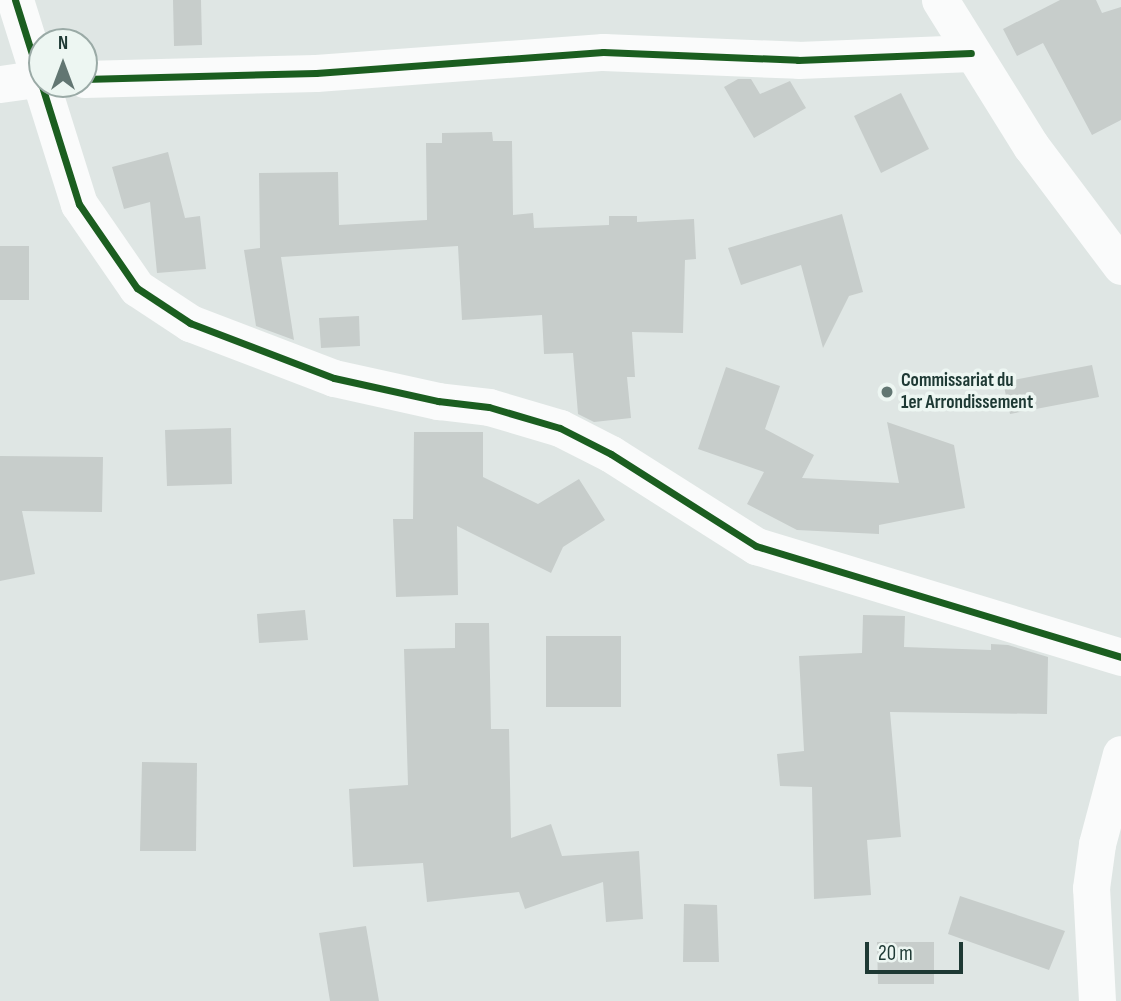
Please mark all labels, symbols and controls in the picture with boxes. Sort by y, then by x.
north arrow [28,28,98,98]
text: N [58,32,68,55]
place label: Commissariat du 1er Arrondissement [901,370,1033,414]
marker: Commissariat du 1er Arrondissement [879,384,895,400]
scale bar [869,928,967,972]
text: 20 m [878,941,913,966]

